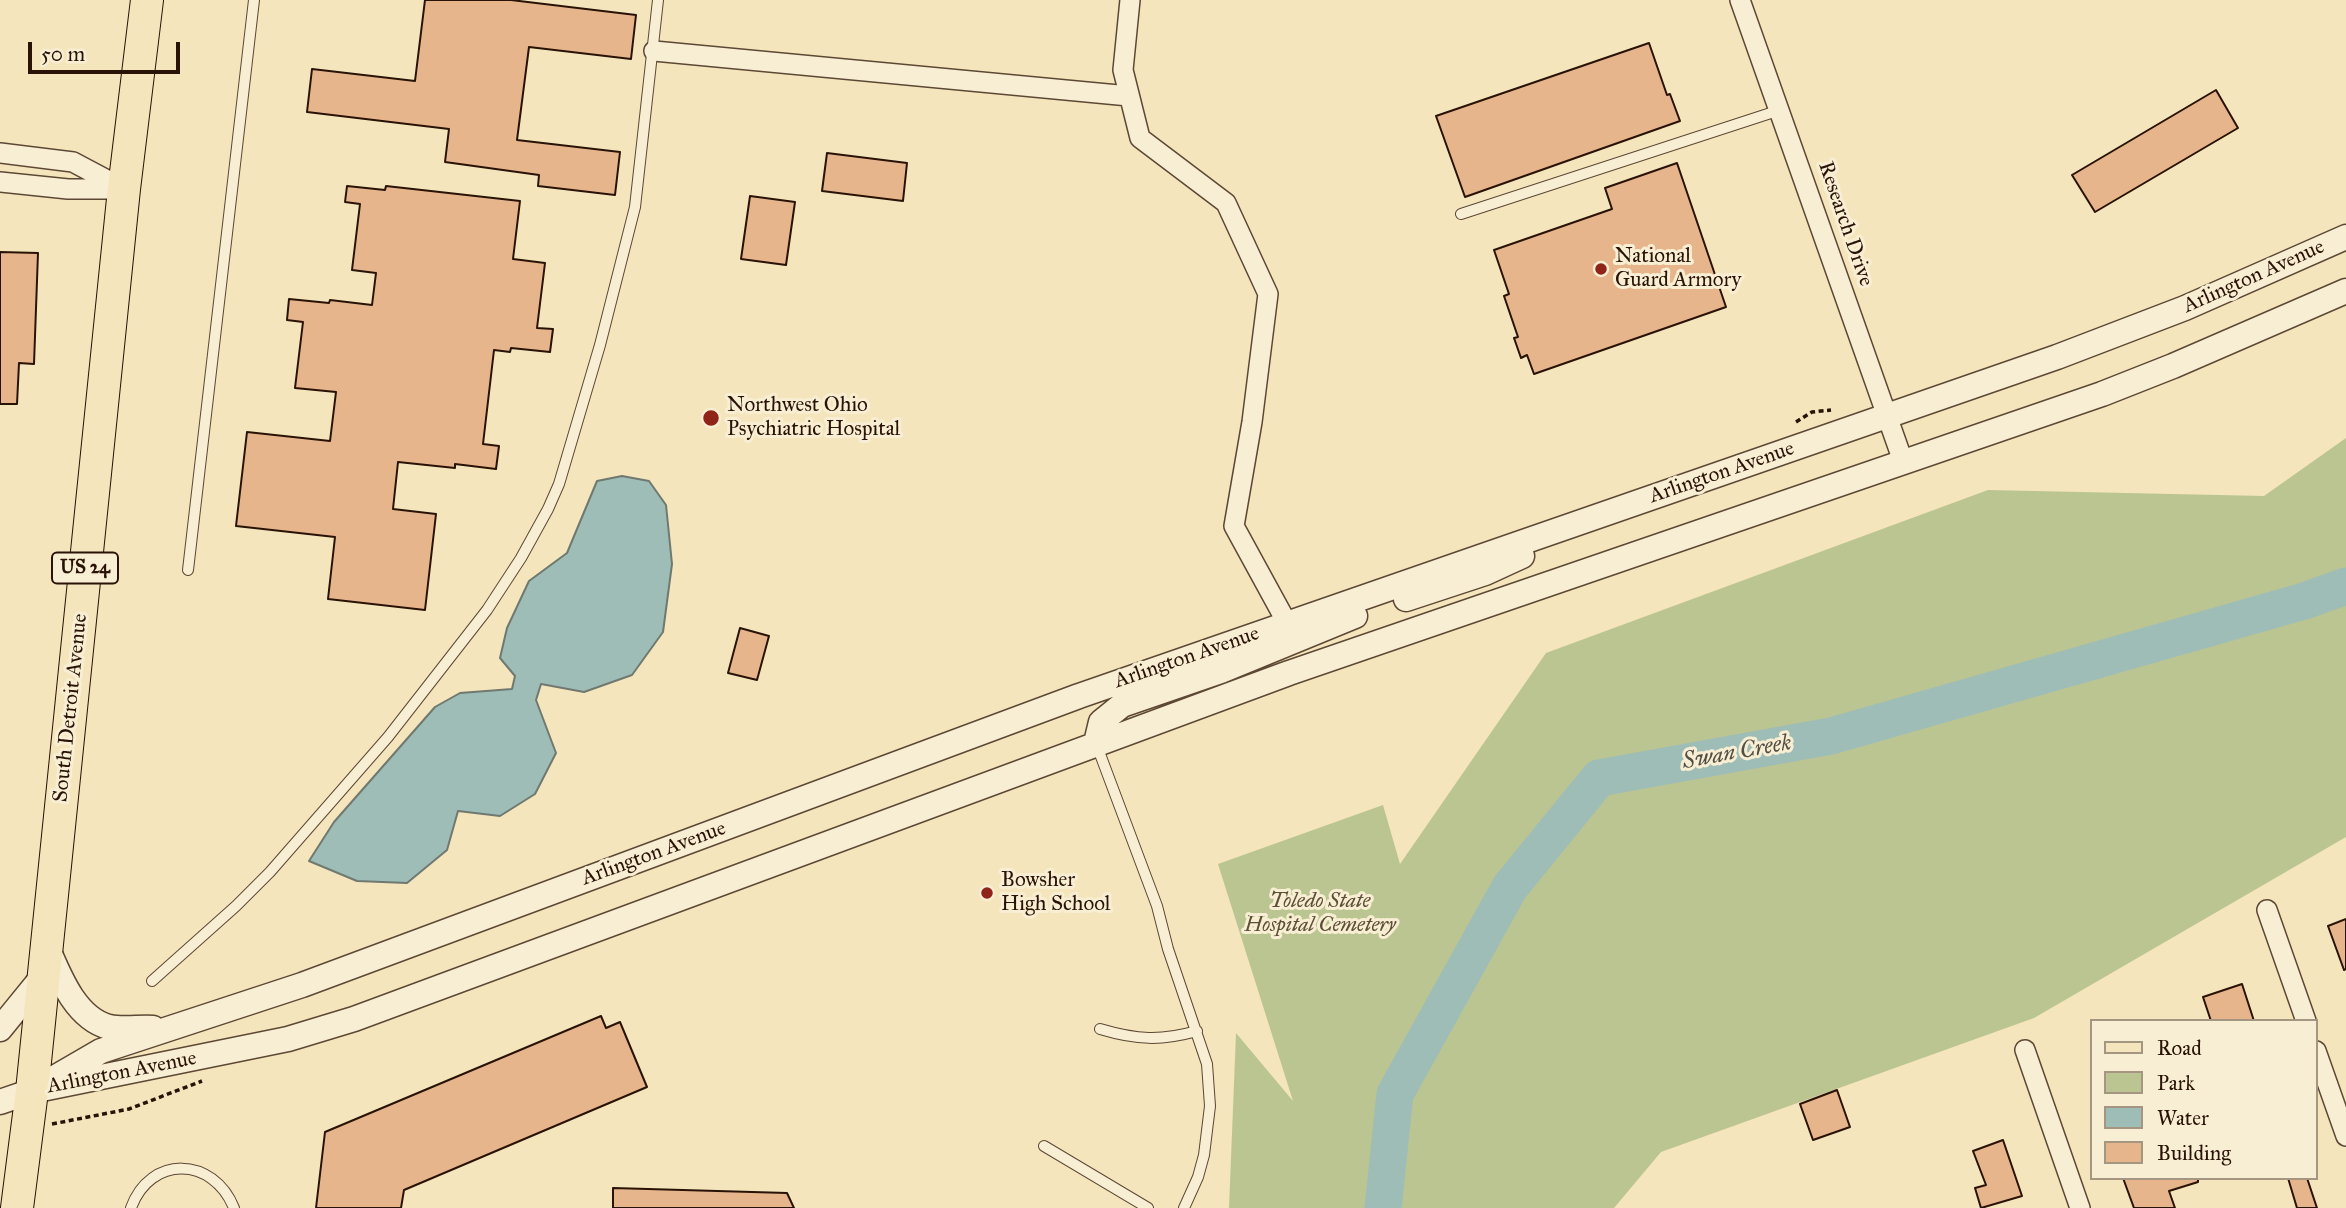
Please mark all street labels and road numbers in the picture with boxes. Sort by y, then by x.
street label: Research Drive [1812,158,1878,290]
street label: Arlington Avenue [2180,235,2328,319]
street label: Arlington Avenue [1646,436,1798,510]
road number: US 24 [52,552,118,583]
street label: South Detroit Avenue [49,612,93,804]
street label: Arlington Avenue [1111,621,1263,695]
street label: Arlington Avenue [578,816,730,892]
street label: Arlington Avenue [45,1046,199,1100]

